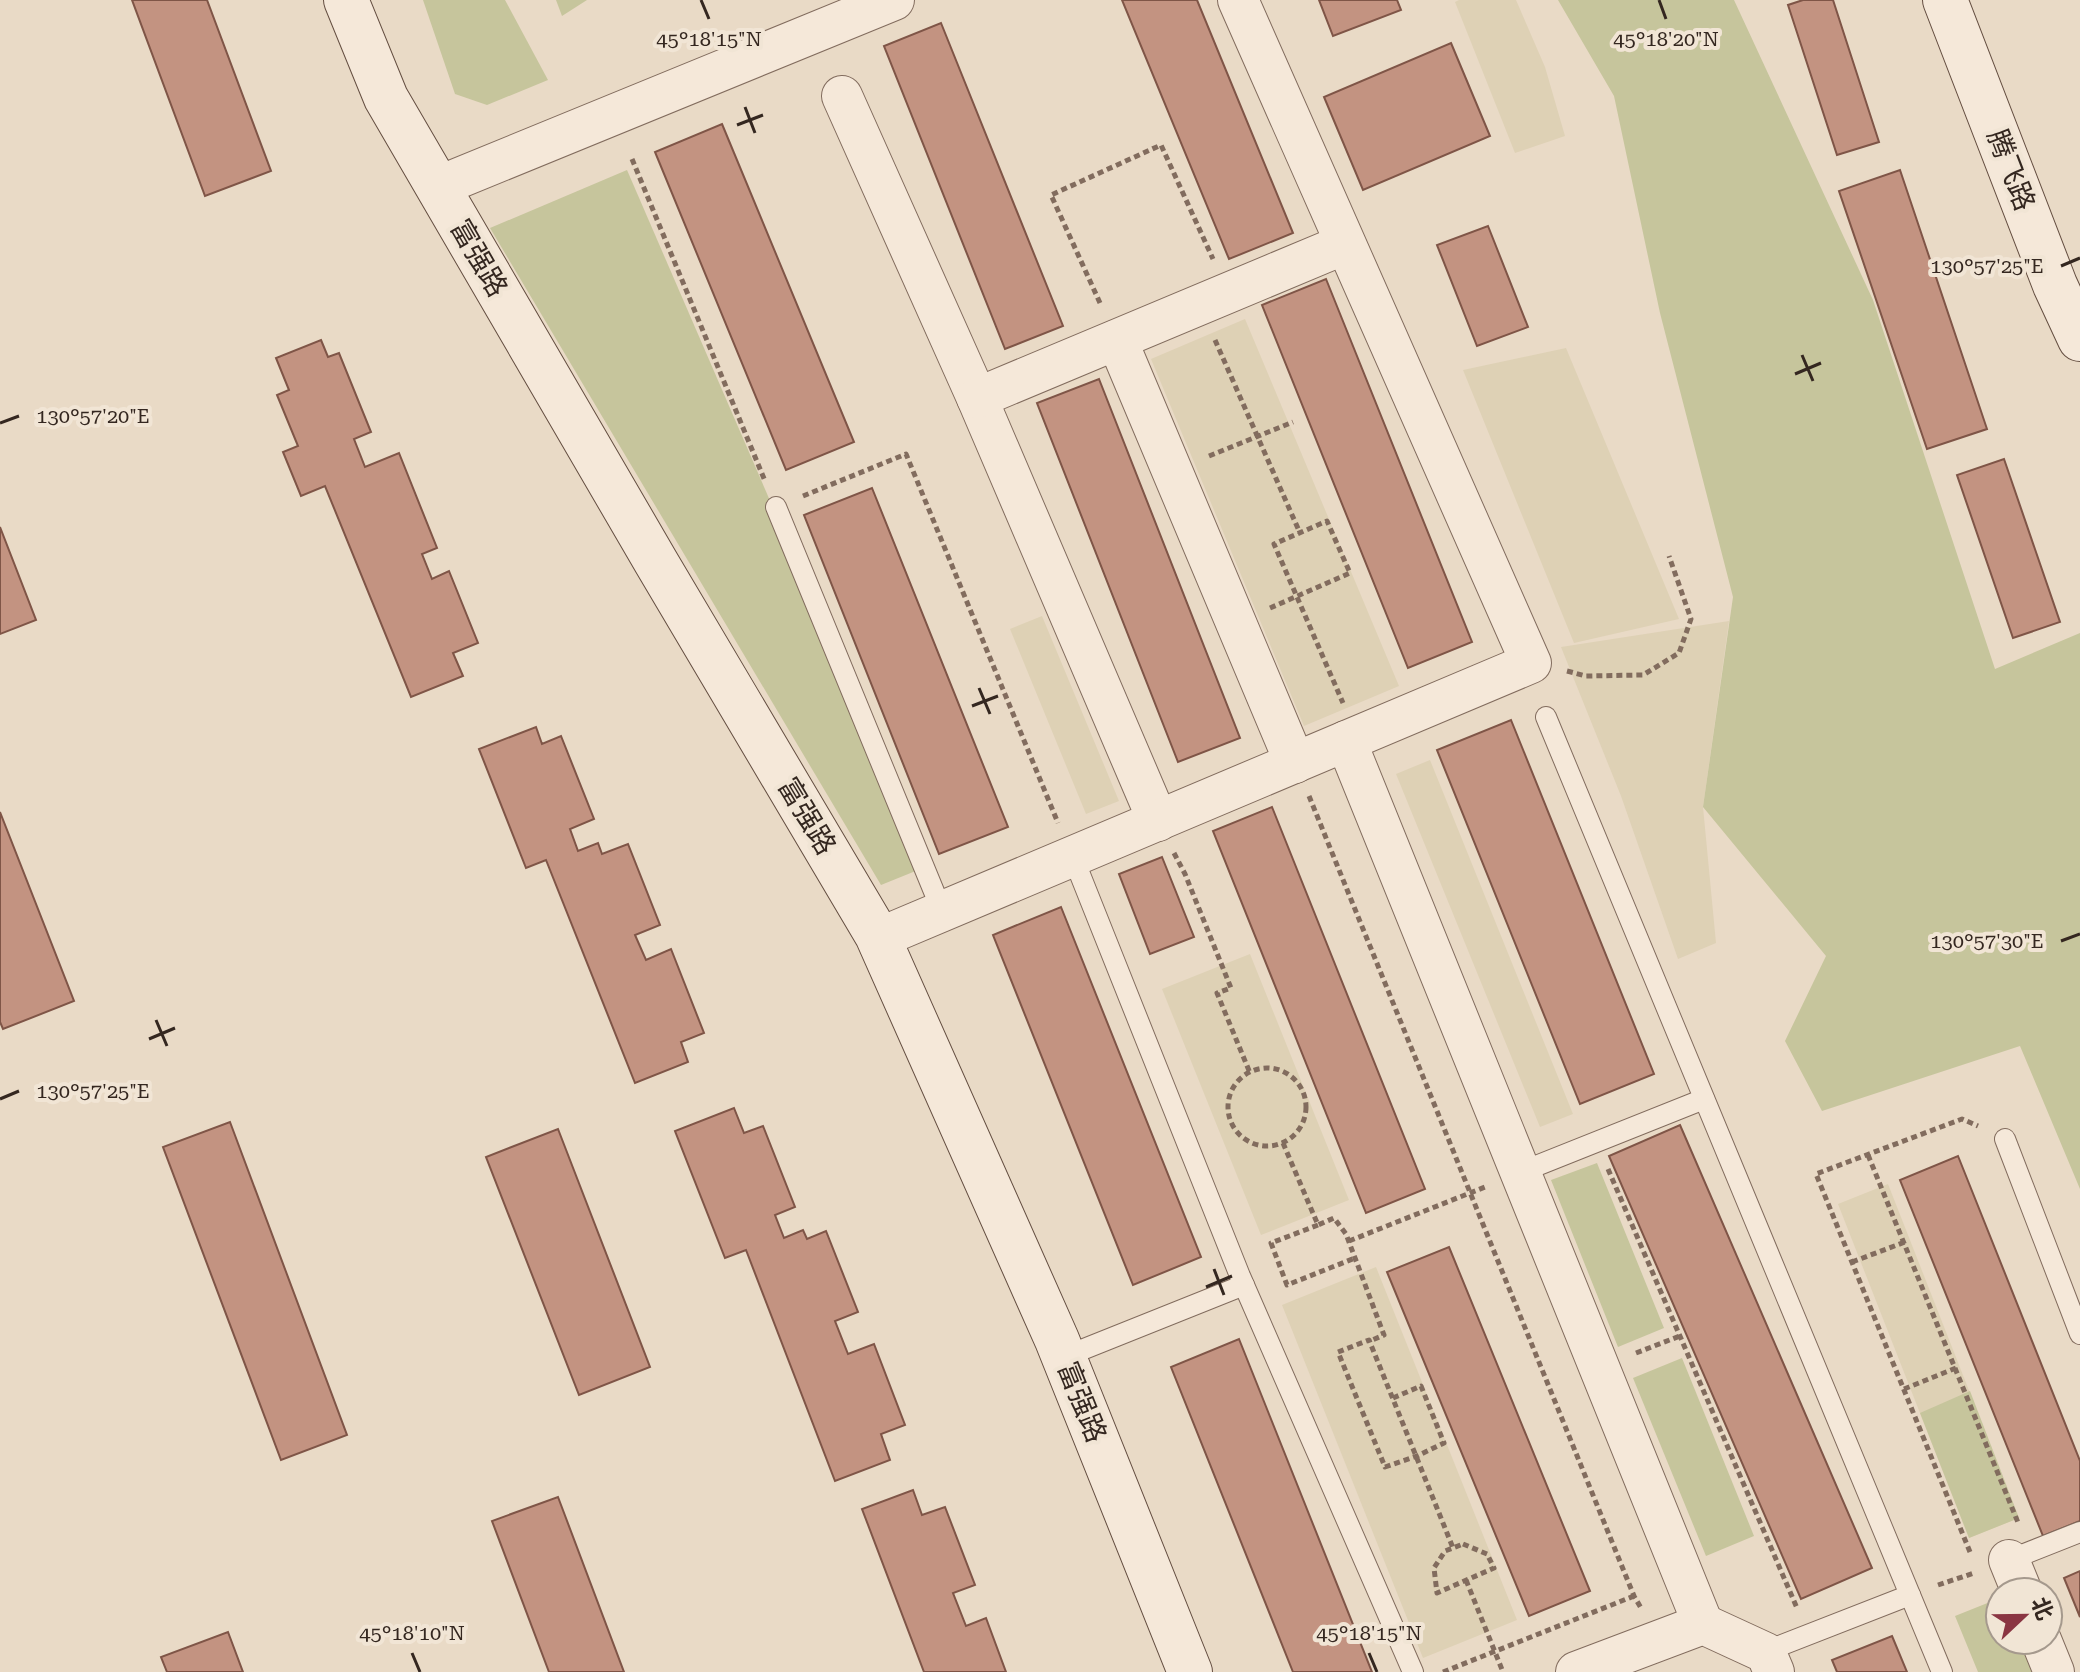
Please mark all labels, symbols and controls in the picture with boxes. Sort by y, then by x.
text: 45°18'15"N [656,27,762,51]
text: 45°18'20"N [1613,27,1719,51]
street label: 腾飞路 [1981,125,2041,215]
street label: 富强路 [444,213,514,303]
text: 130°57'25"E [1930,254,2044,278]
text: 130°57'20"E [36,404,150,428]
street label: 富强路 [771,771,843,861]
text: 130°57'30"E [1930,929,2044,953]
text: 130°57'25"E [36,1079,150,1103]
street label: 富强路 [1051,1357,1113,1447]
north arrow [1984,1576,2064,1656]
text: 北 [2026,1594,2058,1624]
text: 45°18'10"N [359,1621,465,1645]
text: 45°18'15"N [1316,1621,1422,1645]

